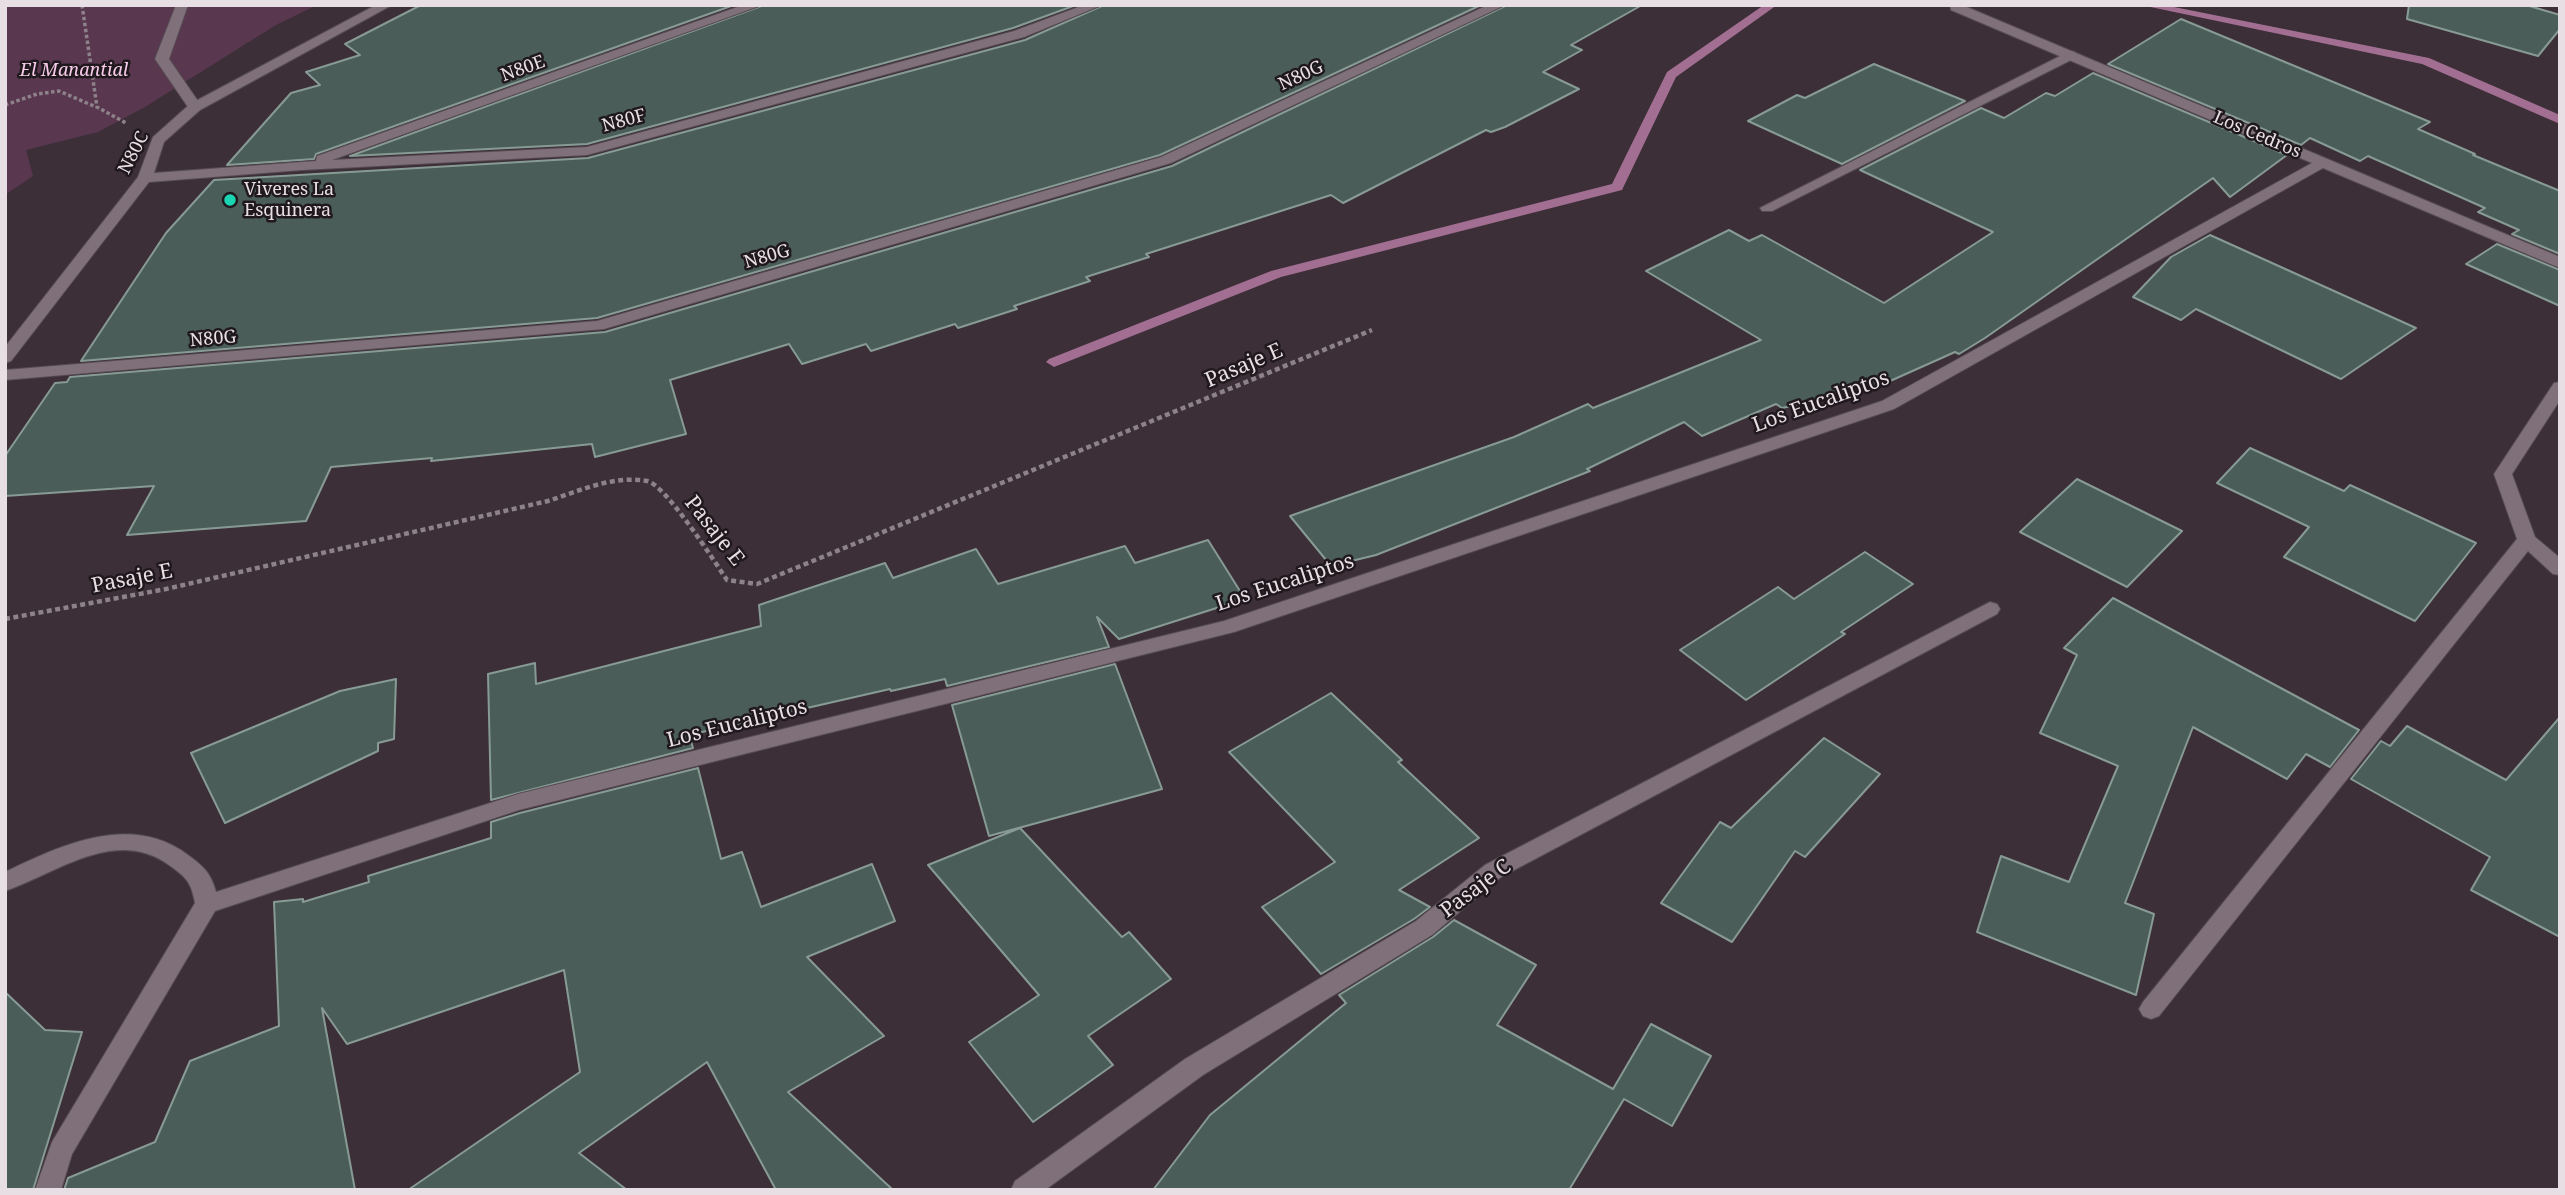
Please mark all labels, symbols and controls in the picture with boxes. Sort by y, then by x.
street label: N80E [498,51,548,87]
street label: N80G [1275,56,1327,96]
park label: El Manantial [20,60,128,82]
street label: N80F [600,105,648,137]
street label: Los Cedros [2210,107,2304,163]
street label: N80C [114,128,154,178]
place label: Viveres La Esquinera [244,179,334,222]
marker: Viveres La Esquinera [222,192,238,208]
street label: N80G [742,240,792,274]
street label: N80G [189,326,237,352]
street label: Pasaje E [1201,338,1287,394]
street label: Los Eucaliptos [1749,366,1893,438]
street label: Pasaje E [679,491,749,571]
street label: Los Eucaliptos [1213,549,1357,617]
street label: Pasaje E [89,559,175,599]
street label: Los Eucaliptos [664,694,810,754]
street label: Pasaje C [1436,854,1516,924]

